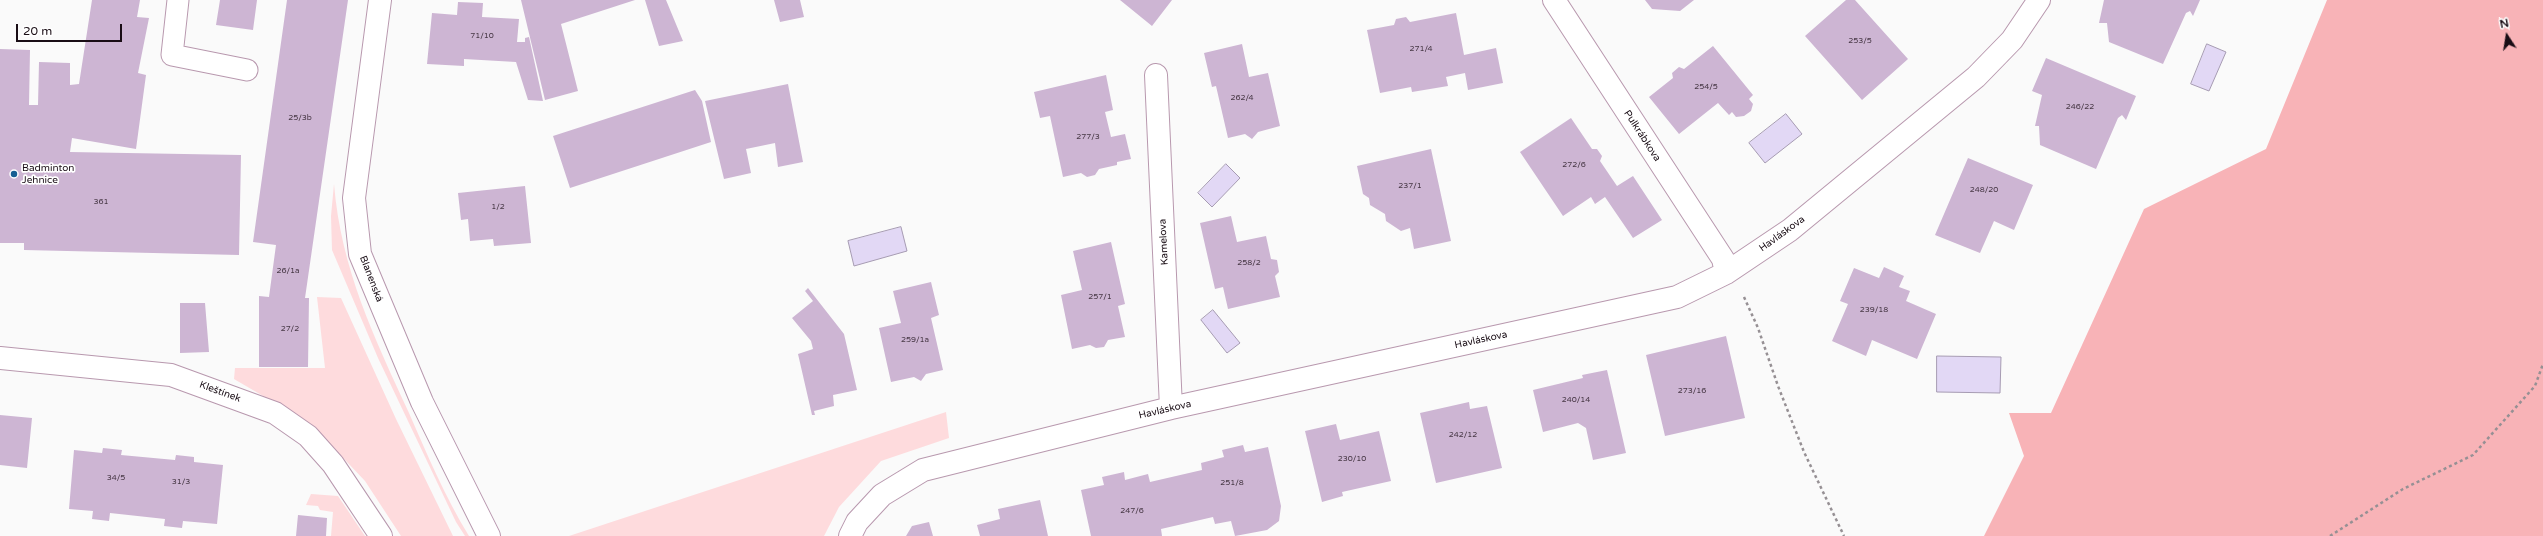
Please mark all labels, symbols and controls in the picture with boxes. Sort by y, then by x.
scale bar [18,16,124,42]
north arrow [2487,16,2527,56]
text: N [2499,16,2510,31]
text: 20 m [23,24,52,38]
house number: 71/10 [470,31,494,41]
house number: 253/5 [1848,36,1872,46]
house number: 271/4 [1409,44,1433,54]
house number: 254/5 [1694,82,1718,92]
house number: 262/4 [1230,93,1254,103]
house number: 246/22 [2066,102,2094,112]
street label: Pulkrábkova [1621,108,1663,164]
house number: 25/3b [288,113,312,123]
house number: 277/3 [1076,132,1100,142]
house number: 272/6 [1562,160,1586,170]
place label: Badminton Jehnice [22,162,74,186]
marker: Badminton Jehnice [9,169,19,179]
house number: 237/1 [1398,181,1422,191]
house number: 248/20 [1970,185,1998,195]
house number: 361 [93,197,109,207]
house number: 1/2 [491,202,505,212]
street label: Havláskova [1757,213,1807,255]
street label: Kamelova [1157,218,1171,266]
street label: Blanenská [357,254,385,304]
house number: 258/2 [1237,258,1261,268]
house number: 26/1a [276,266,300,276]
house number: 257/1 [1088,292,1112,302]
house number: 239/18 [1860,305,1888,315]
house number: 27/2 [281,324,299,334]
street label: Havláskova [1454,329,1508,351]
house number: 259/1a [901,335,929,345]
street label: Kleštínek [198,379,242,405]
house number: 273/16 [1678,386,1706,396]
house number: 240/14 [1562,395,1590,405]
street label: Havláskova [1138,398,1192,422]
house number: 242/12 [1449,430,1477,440]
house number: 230/10 [1338,454,1366,464]
house number: 34/5 [107,473,125,483]
house number: 31/3 [172,477,190,487]
house number: 251/8 [1220,478,1244,488]
house number: 247/6 [1120,506,1144,516]

